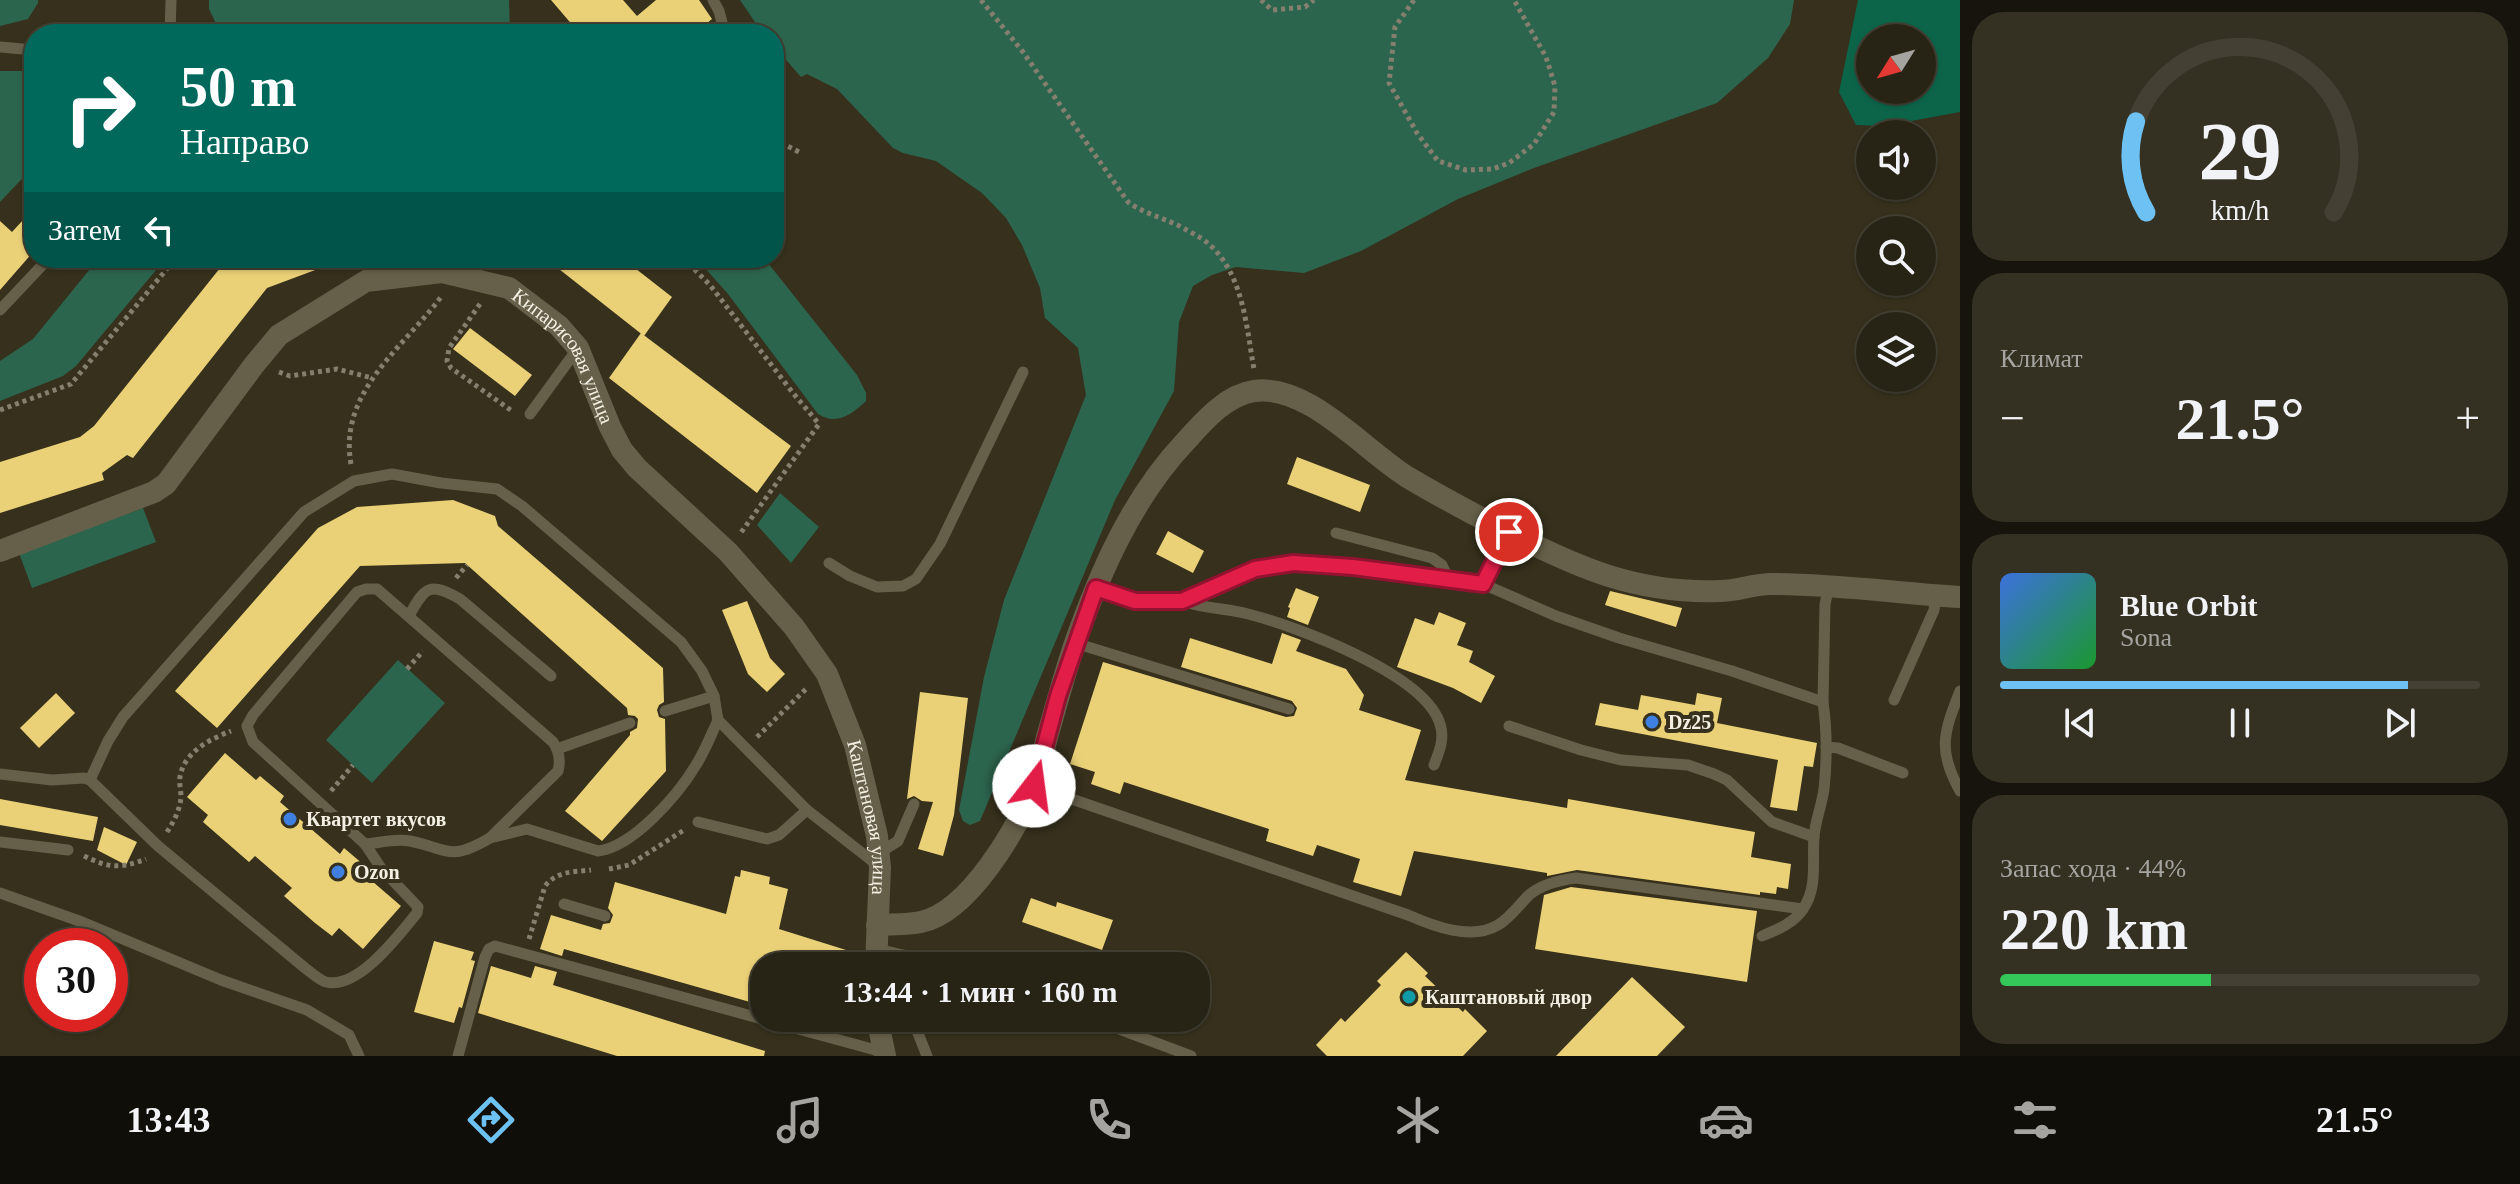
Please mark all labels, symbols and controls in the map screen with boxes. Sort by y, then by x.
north arrow [1856,24,1936,104]
map controls [1856,24,1936,392]
icon: right [48,56,152,160]
text: 50 m [180,56,297,118]
text: 29 [2198,104,2282,196]
button: sound [1856,120,1936,200]
text: Направо [180,122,310,162]
text: km/h [2211,195,2269,226]
icon: left [137,208,181,252]
text: Затем [48,213,121,246]
button: search [1856,216,1936,296]
street label: Кипарисовая улица [508,284,618,427]
button: layers [1856,312,1936,392]
text: Климат [2000,344,2083,373]
text: 21.5° [2176,386,2305,452]
text: − [2000,394,2025,443]
text: + [2455,394,2480,443]
pin [1475,498,1543,566]
icon: arrive [1487,510,1531,554]
text: Blue Orbit [2120,589,2258,622]
text: Sona [2120,623,2172,652]
icon: previous [2058,701,2102,745]
icon: pause [2218,701,2262,745]
icon: next [2378,701,2422,745]
place label: Dz25 [1668,711,1711,733]
marker: Dz25 [1643,713,1661,731]
street label: Каштановая улица [843,738,891,895]
position arrow [992,744,1076,828]
place label: Квартет вкусов [306,808,446,831]
marker: Квартет вкусов [281,810,299,828]
text: Запас хода · 44% [2000,854,2186,883]
place label: Ozon [354,861,400,883]
marker: Ozon [329,863,347,881]
text: 220 km [2000,896,2188,962]
speed limit sign: 30 [24,928,128,1032]
text: 13:44 · 1 мин · 160 m [843,975,1118,1008]
place label: Каштановый двор [1425,986,1592,1009]
marker: Каштановый двор [1400,988,1418,1006]
icon: directions [463,1092,519,1148]
icon: music [772,1092,828,1148]
icon: phone [1081,1092,1137,1148]
icon: climate [1390,1092,1446,1148]
icon: car [1698,1092,1754,1148]
icon: filters [2007,1092,2063,1148]
text: 13:43 [126,1100,210,1140]
text: 21.5° [2316,1100,2394,1140]

